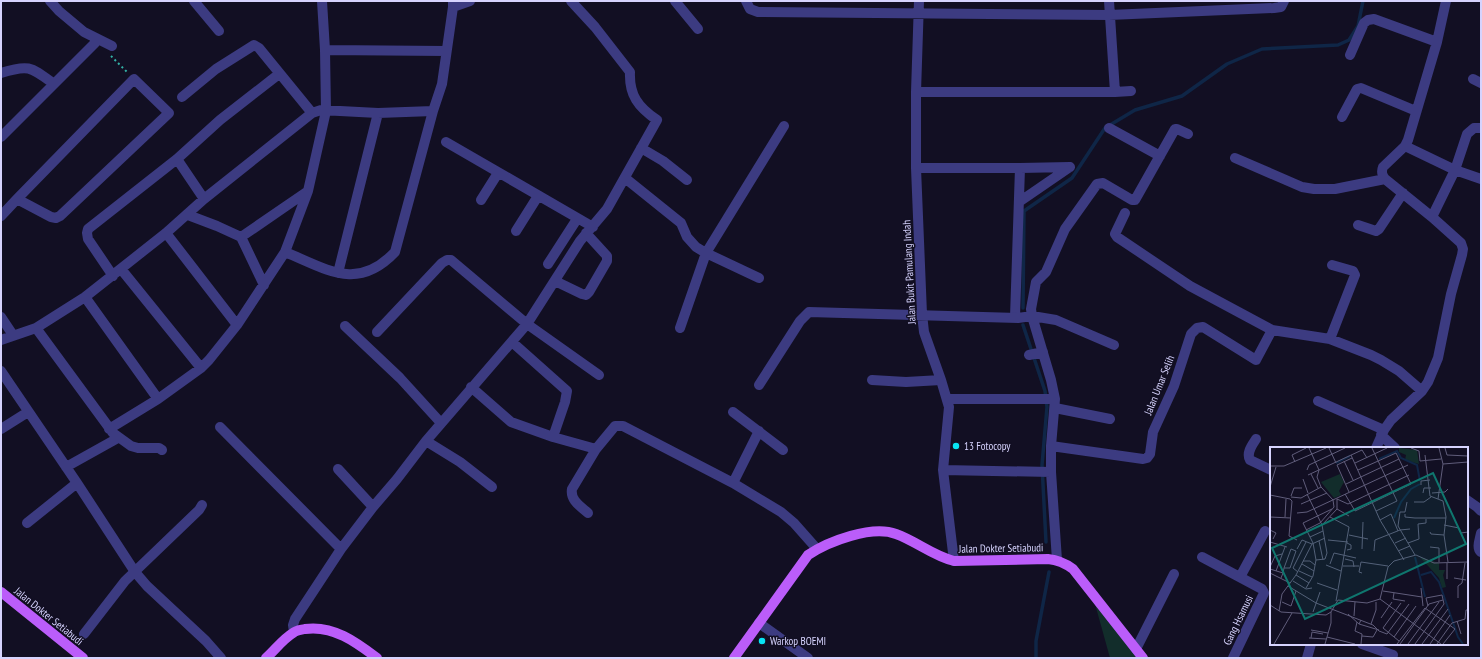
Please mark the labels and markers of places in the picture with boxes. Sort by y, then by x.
place label: 13 Fotocopy [964,439,1011,453]
marker: 13 Fotocopy [951,441,961,451]
place label: Warkop BOEMI [770,634,826,648]
marker: Warkop BOEMI [757,636,767,646]

